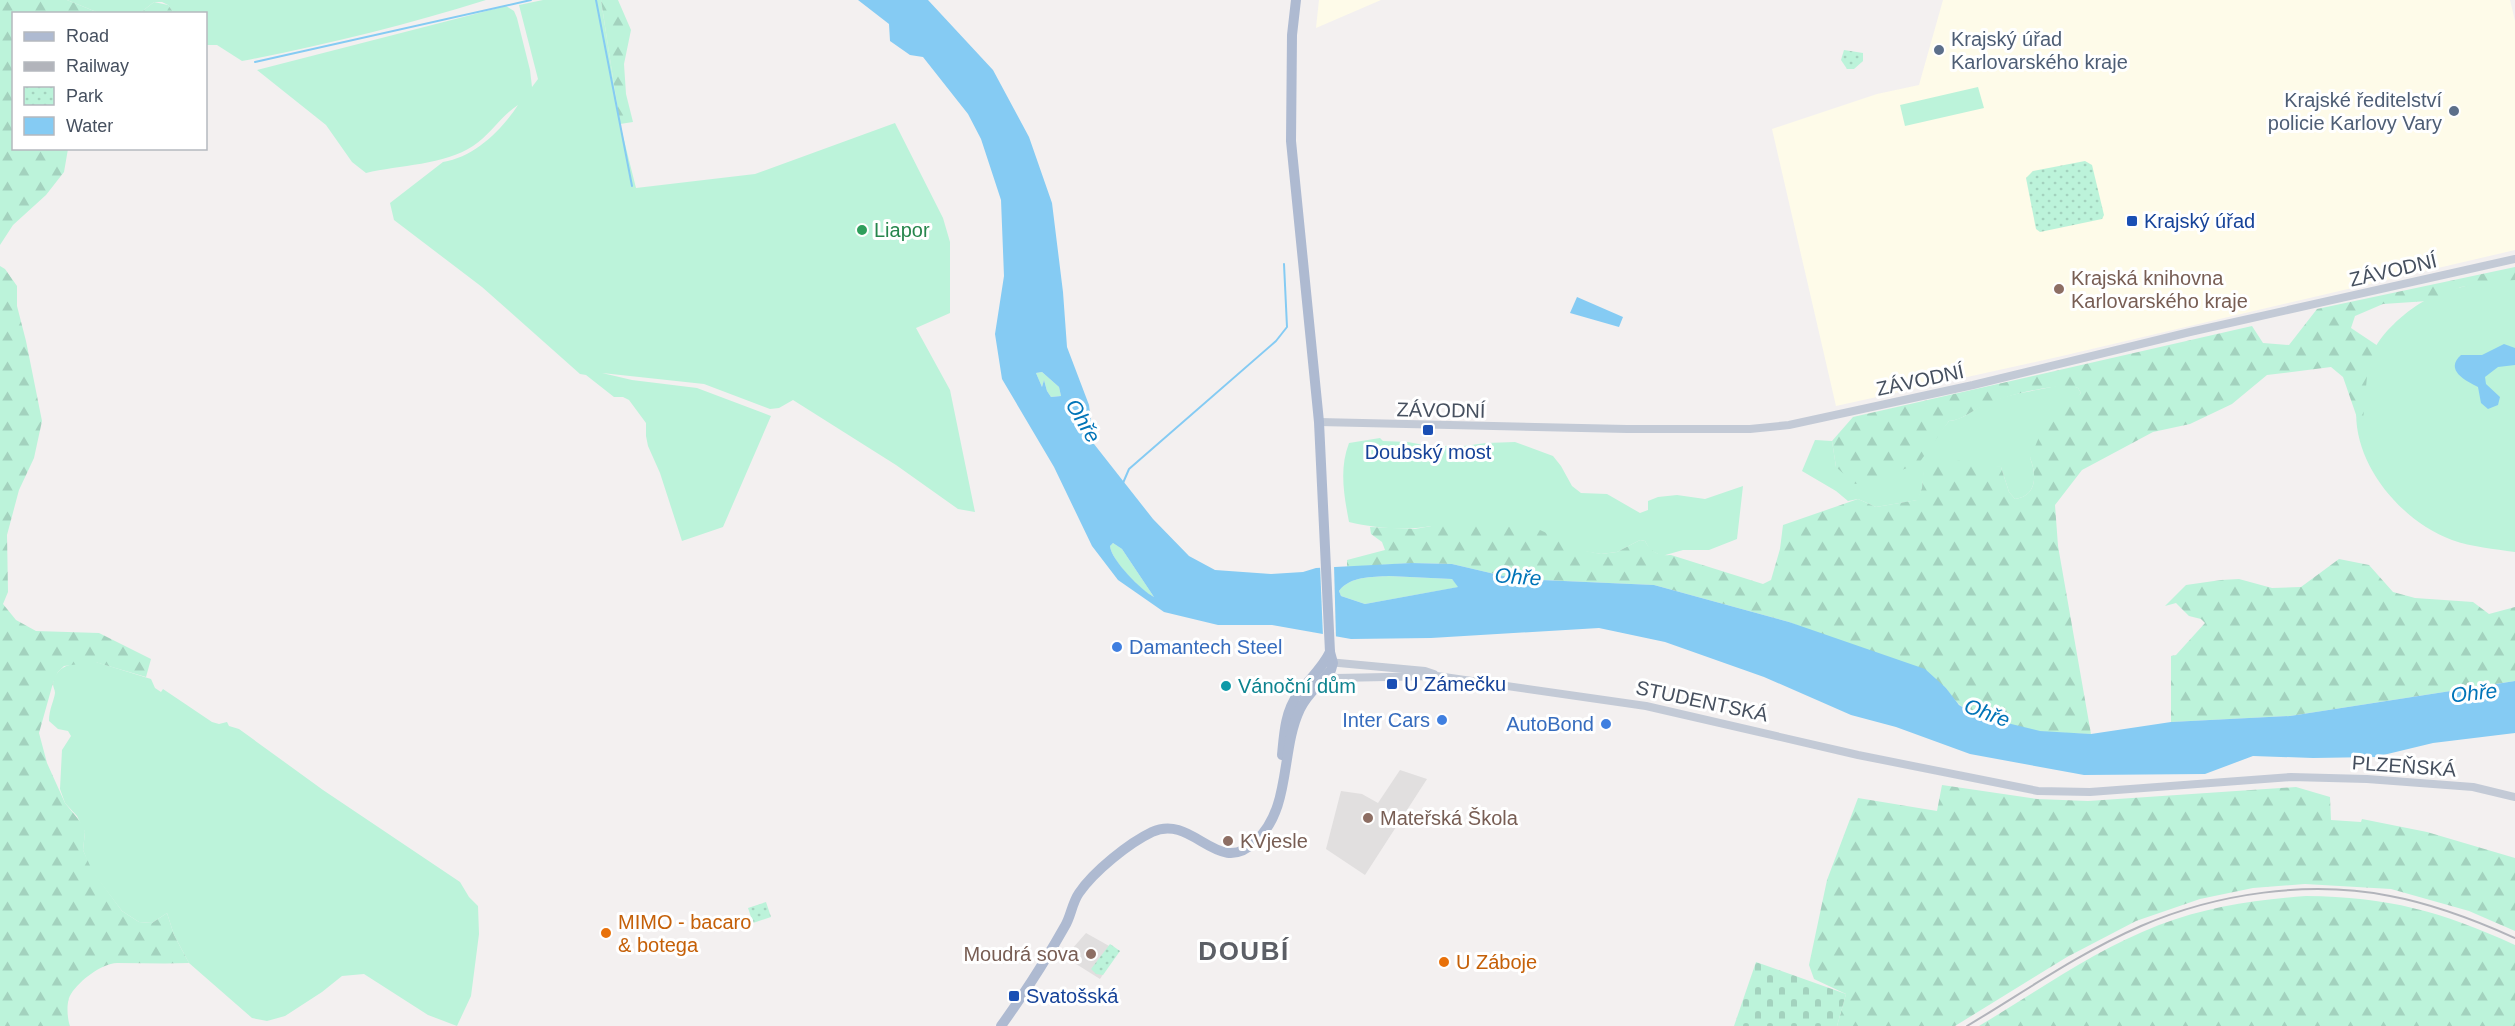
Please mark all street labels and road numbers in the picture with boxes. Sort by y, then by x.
street label: ZÁVODNÍ [2347,249,2439,291]
street label: ZÁVODNÍ [1874,360,1966,400]
street label: ZÁVODNÍ [1396,398,1486,422]
street label: STUDENTSKÁ [1634,676,1771,726]
street label: PLZEŇSKÁ [2351,751,2458,781]

